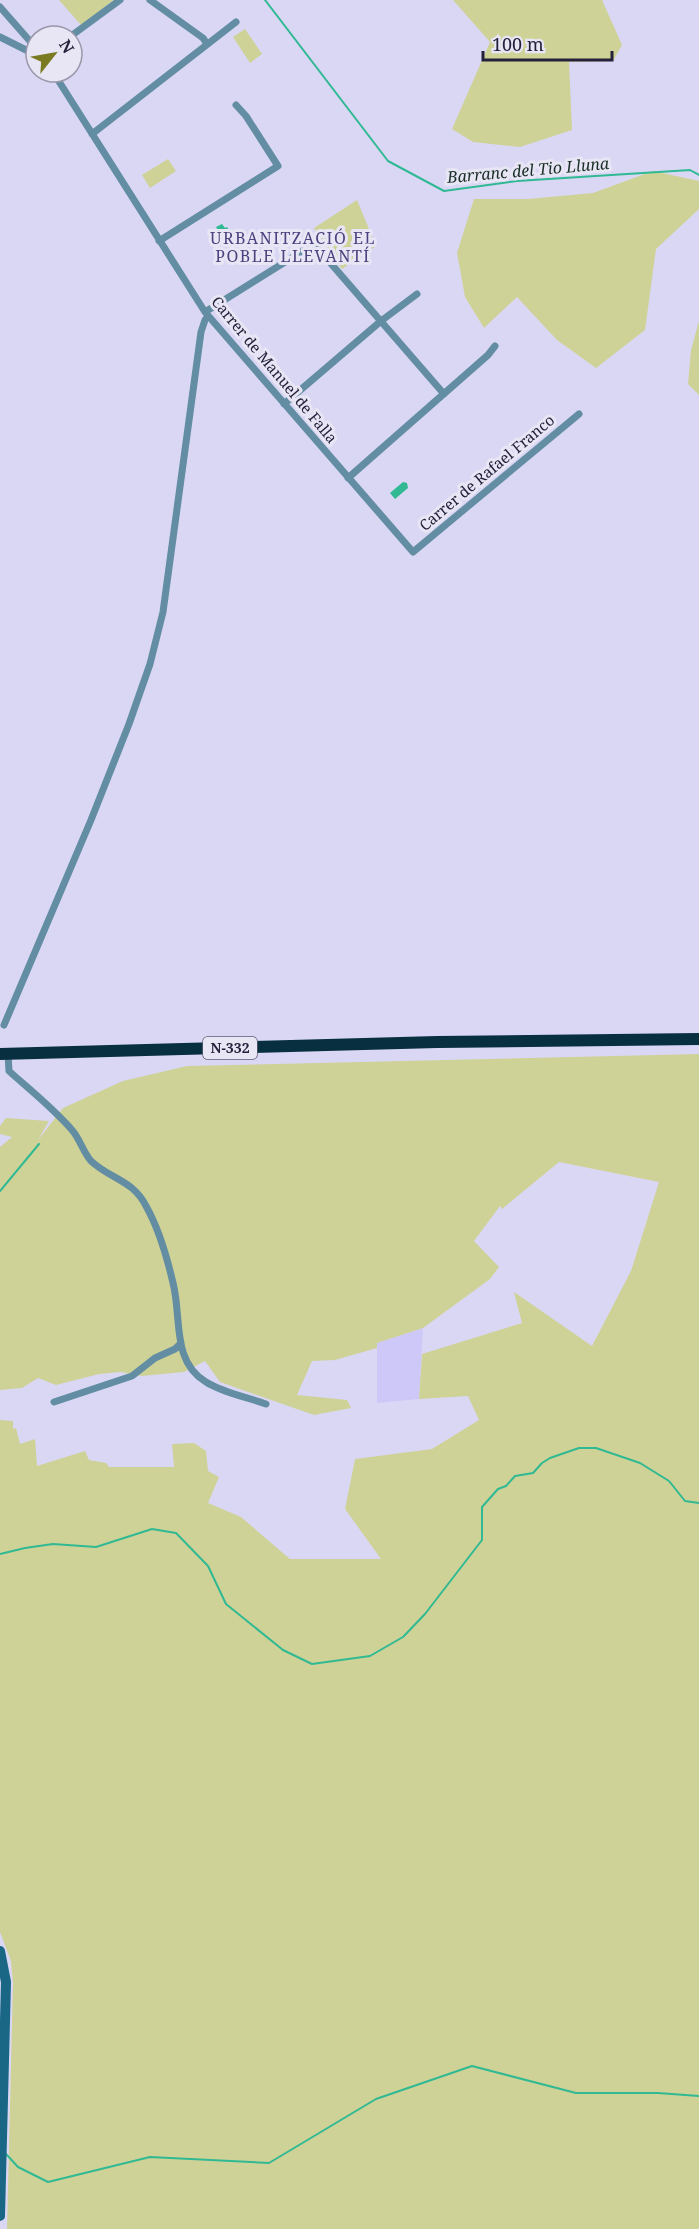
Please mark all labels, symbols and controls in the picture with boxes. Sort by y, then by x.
north arrow [24,24,84,84]
scale bar [483,24,612,62]
text: 100 m [492,32,544,56]
text: N [54,35,80,58]
water label: Barranc del Tio Lluna [445,152,611,188]
district label: URBANITZACIÓ EL POBLE LLEVANTÍ [210,227,376,267]
street label: Carrer de Manuel de Falla [207,292,342,447]
street label: Carrer de Rafael Franco [415,410,558,535]
road number: N-332 [203,1037,257,1059]

